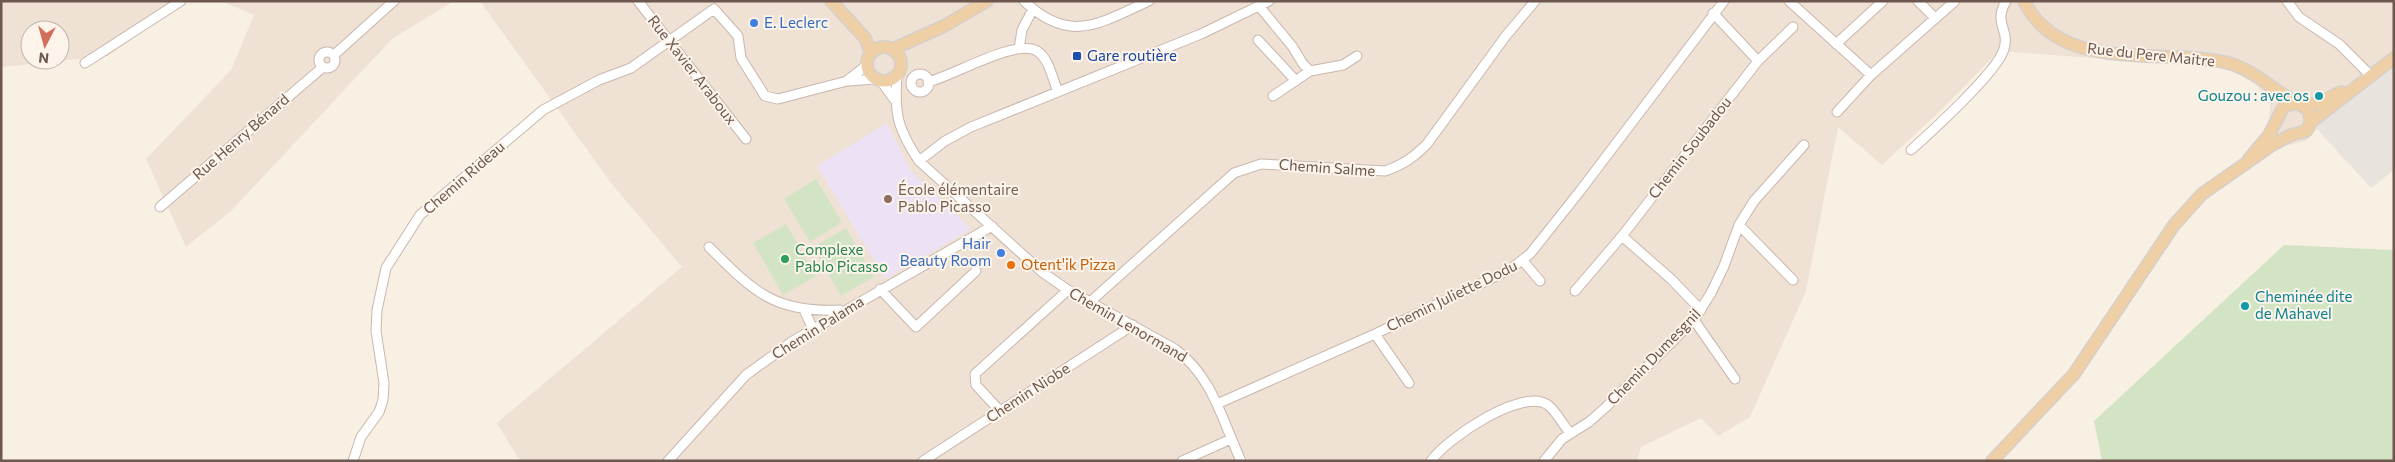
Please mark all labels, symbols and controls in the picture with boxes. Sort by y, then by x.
street label: Rue Xavier Araboux [645,11,741,128]
place label: E. Leclerc [764,13,828,31]
marker: E. Leclerc [748,17,760,29]
north arrow [20,20,70,70]
street label: Rue du Pere Maitre [2086,38,2216,70]
place label: Gare routière [1087,46,1177,64]
text: N [37,49,50,67]
marker: Gare routière [1071,50,1083,62]
place label: Gouzou : avec os [2198,86,2309,104]
street label: Rue Henry Bénard [188,89,292,183]
marker: Gouzou : avec os [2313,90,2325,102]
street label: Chemin Soubadou [1644,93,1734,202]
street label: Chemin Rideau [419,137,508,217]
street label: Chemin Salme [1278,155,1376,179]
place label: École élémentaire Pablo Picasso [898,179,1019,215]
marker: École élémentaire Pablo Picasso [882,193,894,205]
place label: Hair Beauty Room [900,234,991,269]
place label: Complexe Pablo Picasso [795,240,888,275]
marker: Hair Beauty Room [995,247,1007,259]
marker: Complexe Pablo Picasso [779,253,791,265]
place label: Otent'ik Pizza [1021,255,1116,273]
street label: Chemin Juliette Dodu [1383,256,1520,335]
marker: Otent'ik Pizza [1005,259,1017,271]
street label: Chemin Lenormand [1066,283,1191,365]
place label: Cheminée dite de Mahavel [2255,287,2353,322]
street label: Chemin Palama [768,292,867,363]
marker: Cheminée dite de Mahavel [2239,300,2251,312]
street label: Chemin Dumesgnil [1603,304,1704,408]
street label: Chemin Niobe [982,358,1073,426]

